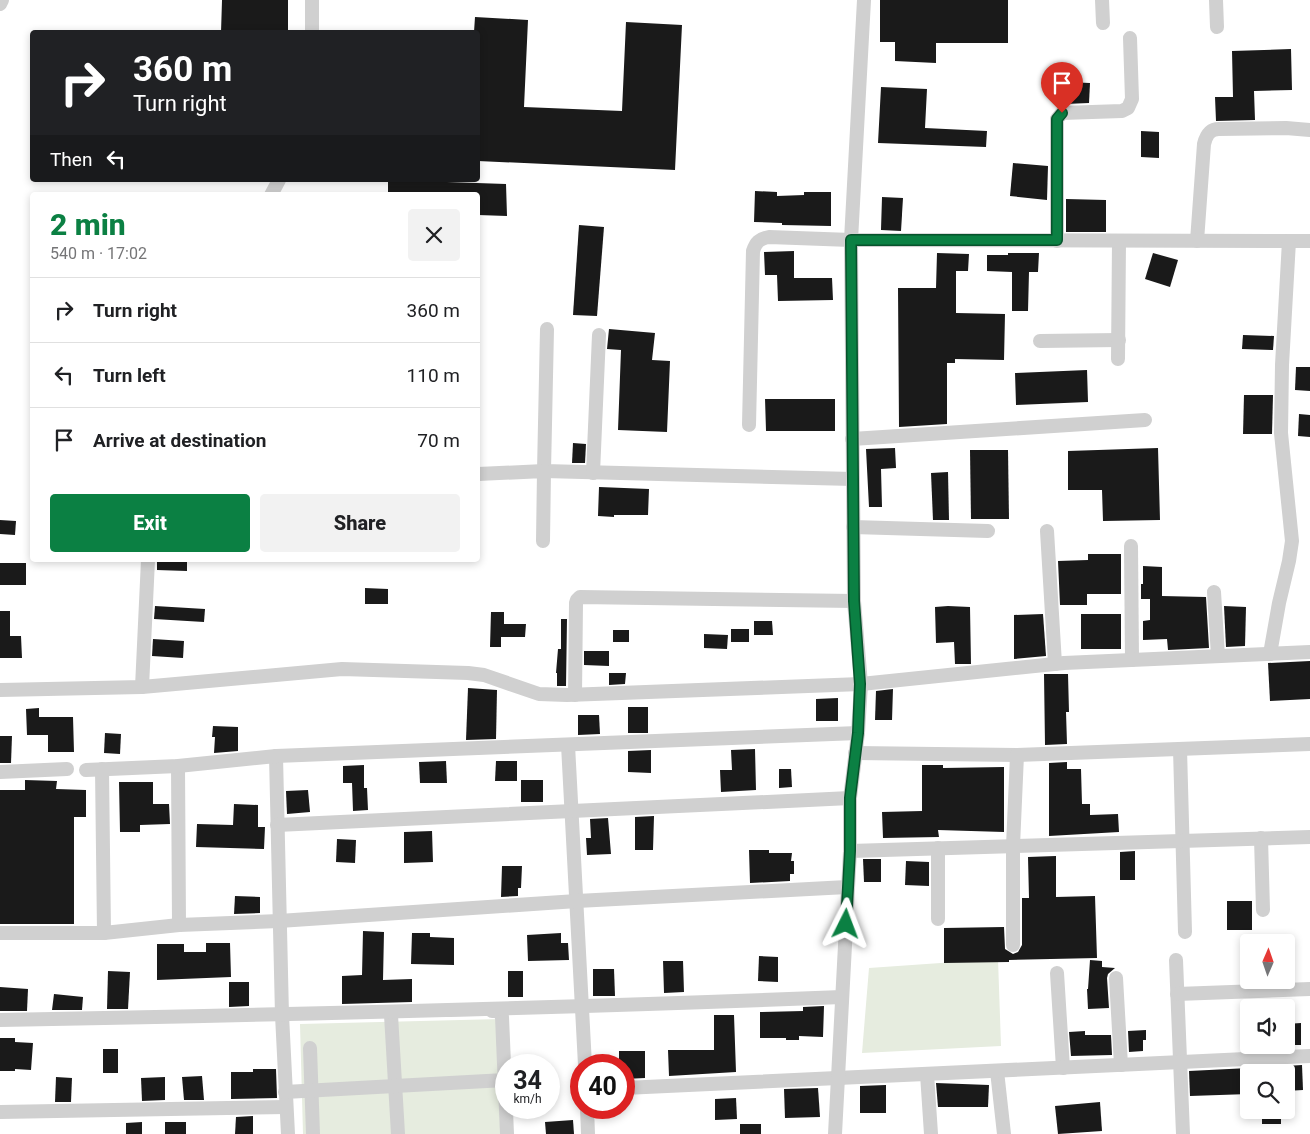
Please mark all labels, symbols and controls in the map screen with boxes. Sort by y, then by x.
text: 360 m [133,49,232,90]
icon: right [50,50,115,115]
pin [1041,62,1083,113]
icon: arrive [1048,69,1076,97]
text: Turn right [133,91,227,116]
icon: left [102,145,130,173]
text: Then [50,148,92,171]
text: 2 min [50,207,126,242]
button: close [408,209,460,261]
text: 540 m · 17:02 [50,244,147,263]
icon: right [50,296,78,324]
text: Turn right [93,299,177,322]
text: 360 m [407,299,460,322]
icon: left [50,361,78,389]
text: Turn left [93,364,166,387]
text: 110 m [407,364,460,387]
icon: arrive [50,426,78,454]
text: Arrive at destination [93,429,266,452]
text: 70 m [417,429,460,452]
button: Exit [50,494,250,552]
button: Share [260,494,460,552]
position arrow [819,897,871,949]
north arrow [1240,934,1295,989]
map controls [1240,934,1295,1119]
button: sound [1240,999,1295,1054]
speed limit sign: 40 [570,1054,635,1119]
button: search [1240,1064,1295,1119]
text: 34 [513,1066,542,1095]
text: km/h [513,1092,542,1106]

